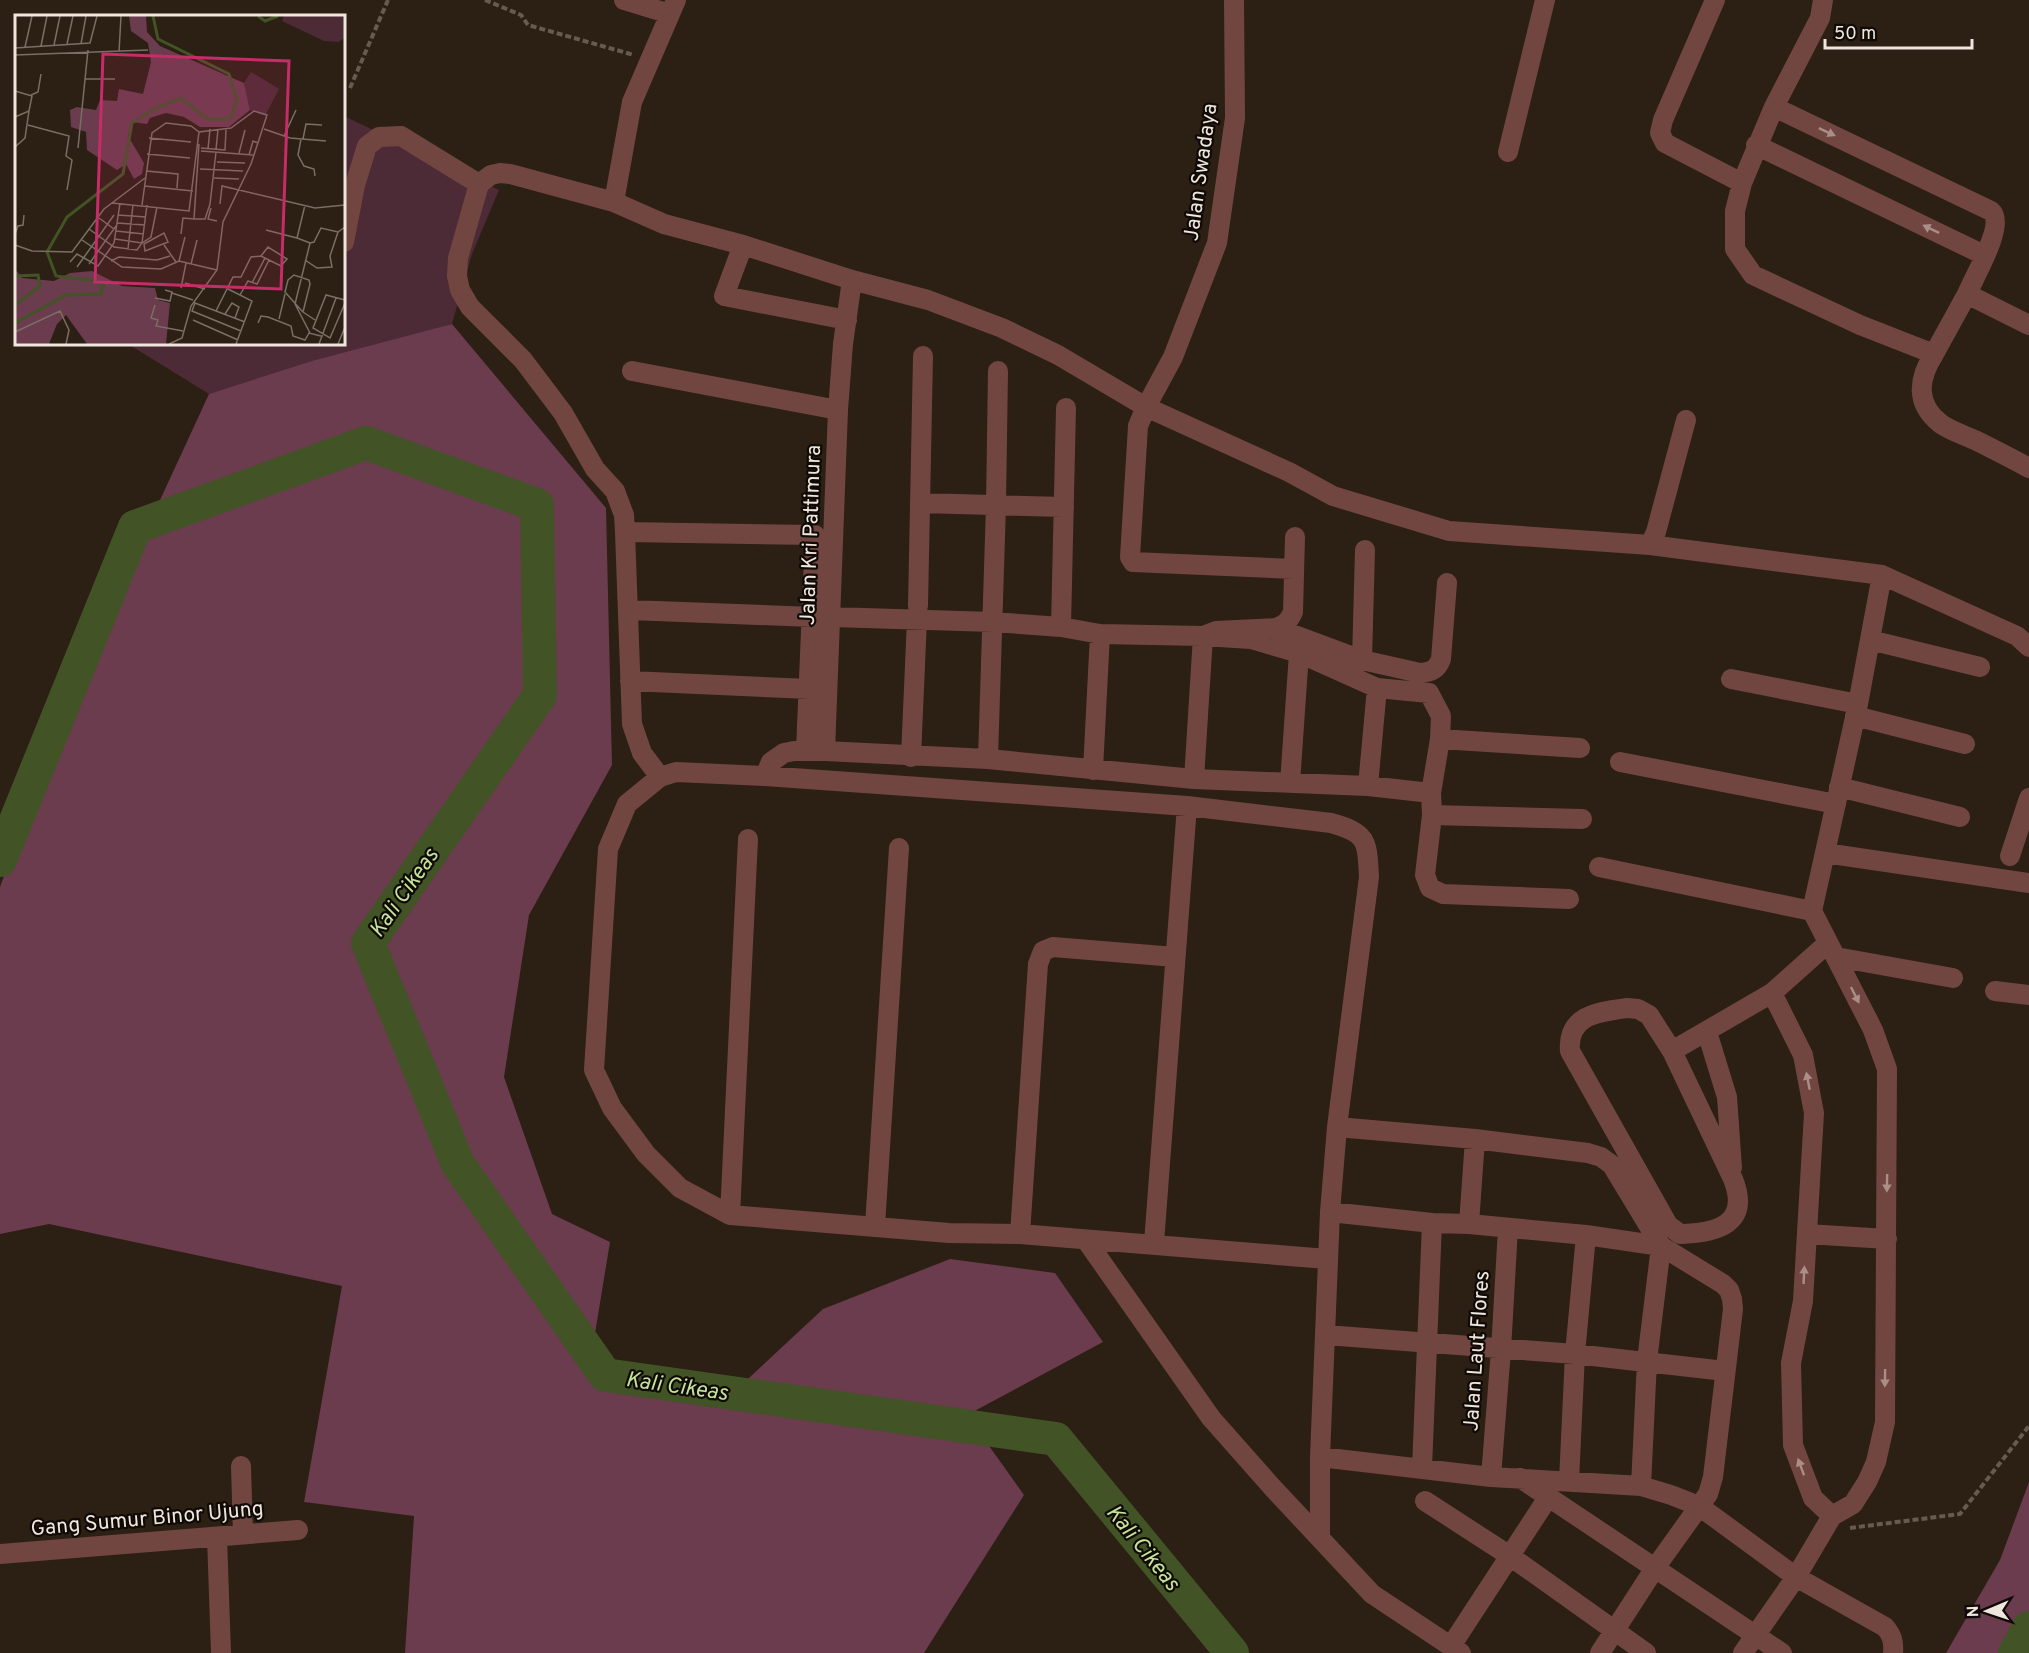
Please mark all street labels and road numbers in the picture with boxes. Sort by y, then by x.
street label: Jalan Swadaya [1178,102,1225,243]
street label: Jalan Kri Pattimura [795,444,828,626]
street label: Jalan Laut Flores [1458,1270,1497,1432]
street label: Gang Sumur Binor Ujung [30,1496,265,1543]

